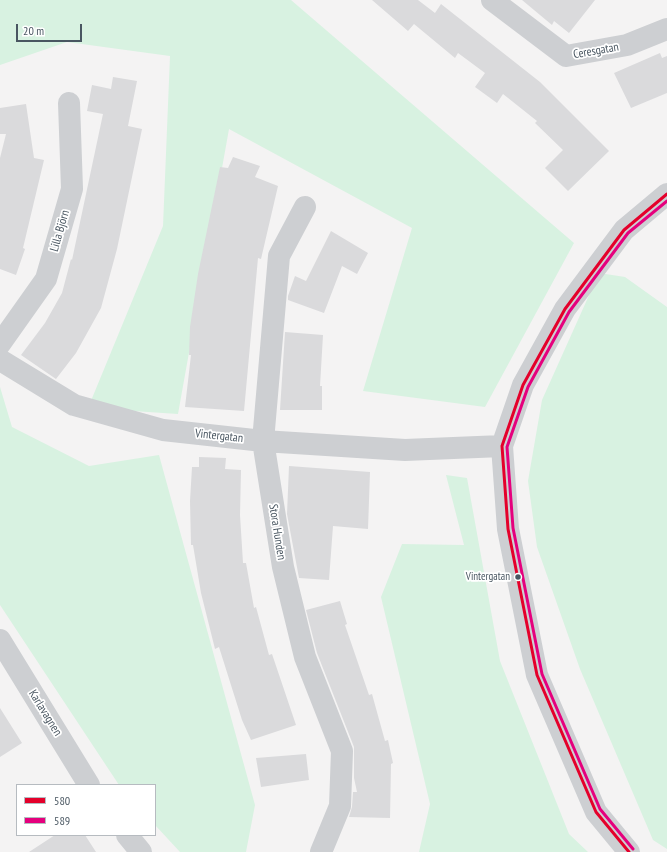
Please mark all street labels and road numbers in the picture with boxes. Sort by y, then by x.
street label: Ceresgatan [572,40,620,62]
street label: Lilla Björn [47,209,73,253]
street label: Vintergatan [194,426,244,446]
street label: Stora Hunden [265,503,289,561]
street label: Karlavagnen [25,687,65,739]

